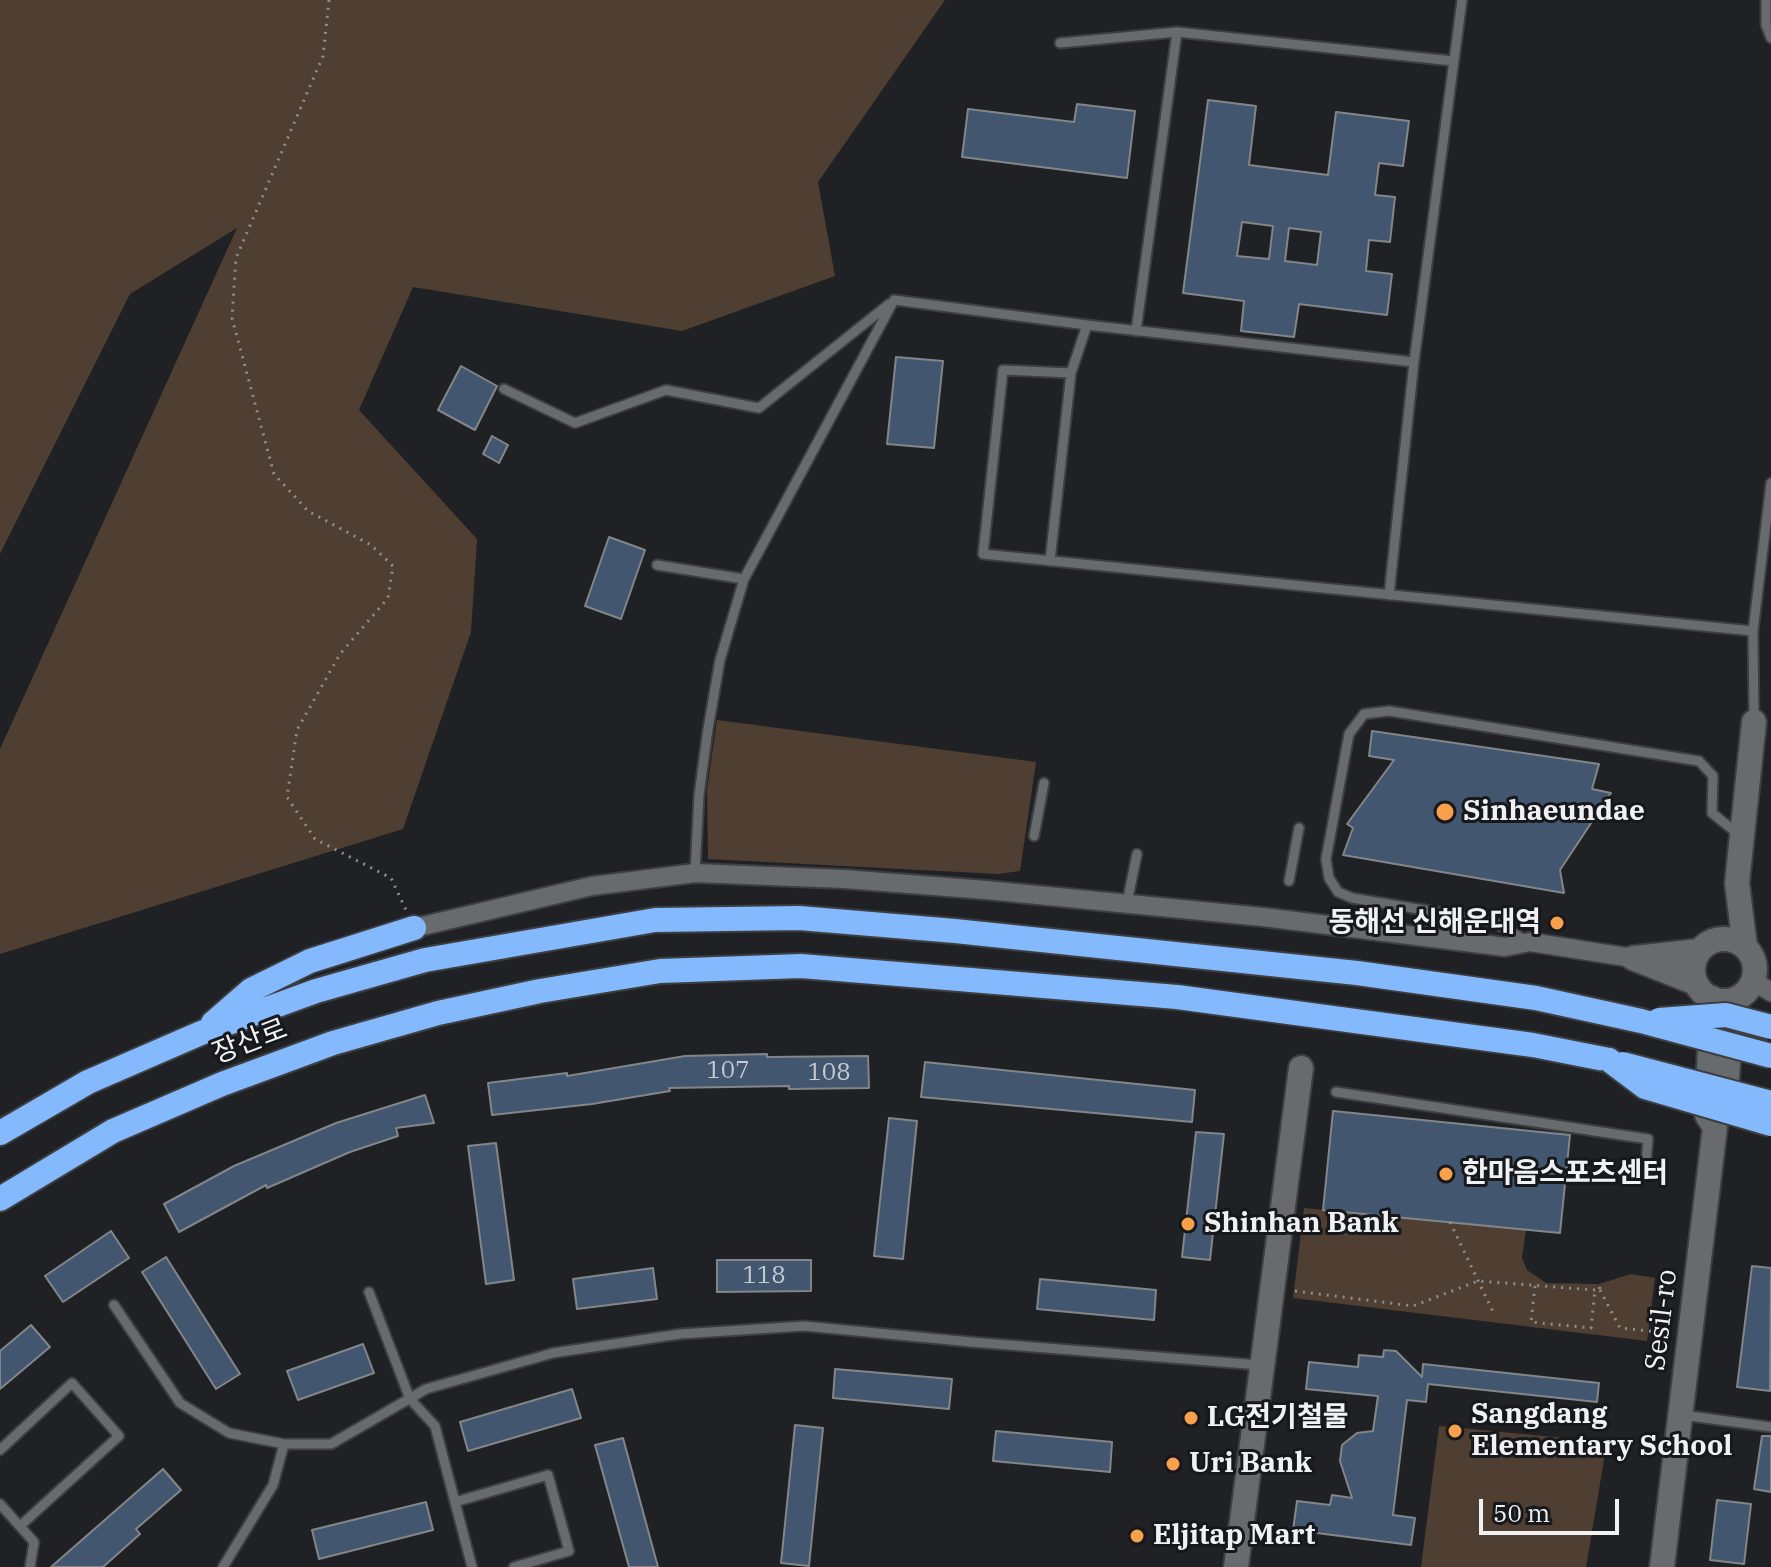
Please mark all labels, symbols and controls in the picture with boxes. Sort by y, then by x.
place label: Sinhaeundae [1463,795,1645,829]
marker: Sinhaeundae [1434,801,1456,823]
place label: 동해선 신해운대역 [1328,906,1541,940]
marker: 동해선 신해운대역 [1548,914,1566,932]
street label: 장산로 [208,1012,292,1072]
house number: 107 [706,1057,750,1085]
house number: 108 [807,1059,851,1087]
place label: 한마음스포츠센터 [1462,1157,1668,1191]
marker: 한마음스포츠센터 [1437,1165,1455,1183]
place label: Shinhan Bank [1204,1207,1399,1241]
marker: Shinhan Bank [1179,1215,1197,1233]
house number: 118 [742,1262,786,1290]
street label: Sesil-ro [1639,1268,1685,1372]
place label: Sangdang Elementary School [1471,1398,1732,1464]
place label: LG전기철물 [1207,1401,1348,1435]
marker: LG전기철물 [1182,1409,1200,1427]
marker: Sangdang Elementary School [1446,1422,1464,1440]
place label: Uri Bank [1189,1447,1312,1481]
marker: Uri Bank [1164,1455,1182,1473]
scale bar [1483,1483,1623,1533]
text: 50 m [1493,1497,1550,1529]
place label: Eljitap Mart [1153,1519,1315,1553]
marker: Eljitap Mart [1128,1527,1146,1545]

